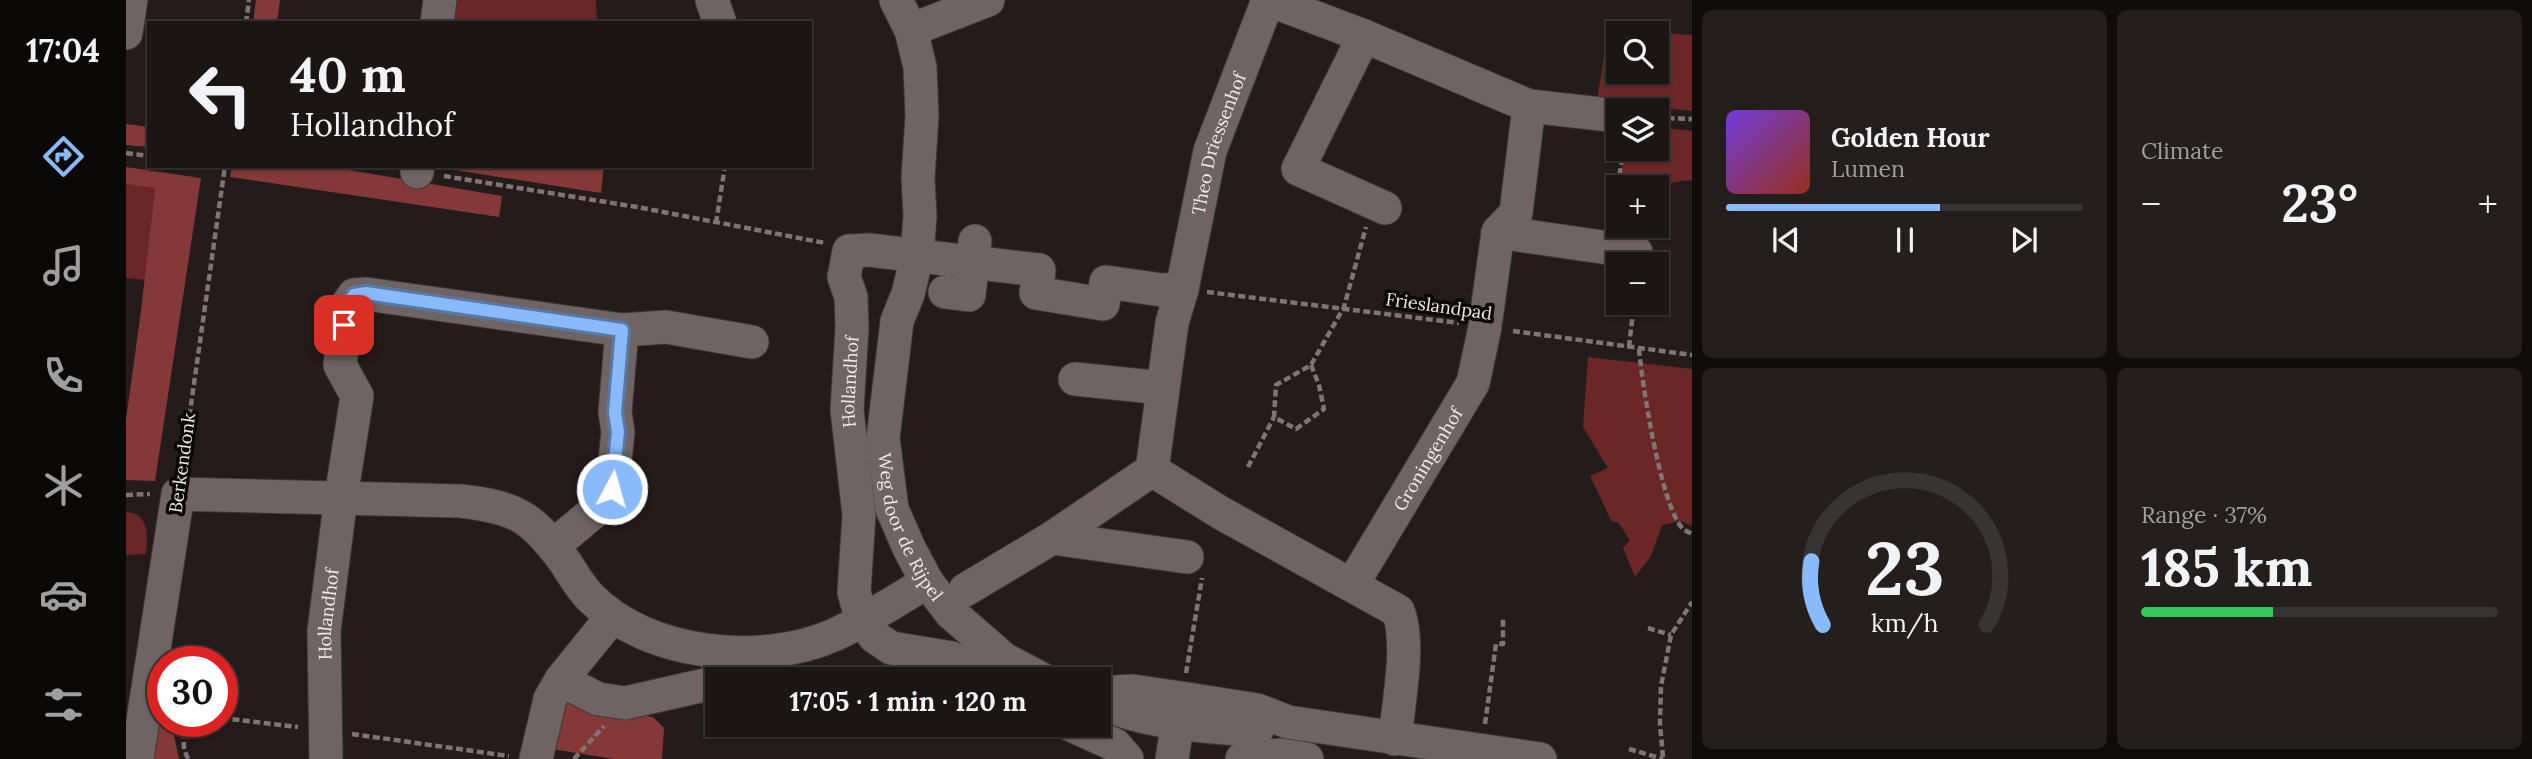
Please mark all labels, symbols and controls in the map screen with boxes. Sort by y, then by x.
map controls [1606,21,1669,315]
button: search [1606,21,1669,84]
text: 17:04 [26,30,100,71]
text: 40 m [290,43,406,105]
icon: left [175,49,266,140]
street label: Theo Driessenhof [1186,67,1251,217]
button: layers [1606,98,1669,161]
text: Hollandhof [290,104,454,145]
text: Golden Hour [1831,121,1990,154]
icon: directions [39,132,88,181]
text: Climate [2141,136,2223,165]
text: Lumen [1831,154,1905,183]
text: 23° [2281,170,2358,236]
button: + [1606,175,1669,238]
text: − [2141,180,2161,228]
text: + [2478,180,2498,228]
icon: previous [1767,221,1805,259]
icon: pause [1886,221,1924,259]
icon: next [2005,221,2043,259]
icon: music [39,241,88,290]
button: − [1606,252,1669,315]
street label: Frieslandpad [1384,287,1494,325]
pin [314,295,374,355]
icon: arrive [325,306,363,344]
street label: Hollandhof [835,333,863,429]
icon: phone [39,351,88,400]
street label: Groningenhof [1388,401,1468,515]
street label: Berkendonk [164,411,200,515]
position arrow [575,452,649,526]
street label: Weg door de Rijpel [873,452,949,605]
icon: climate [39,461,88,510]
text: Range · 37% [2141,500,2267,529]
text: 23 [1865,522,1944,615]
text: 185 km [2141,534,2312,600]
street label: Hollandhof [313,565,344,660]
icon: car [39,570,88,619]
text: km/h [1871,606,1938,638]
speed limit sign: 30 [147,646,238,737]
icon: filters [39,680,88,729]
text: 17:05 · 1 min · 120 m [789,685,1027,718]

